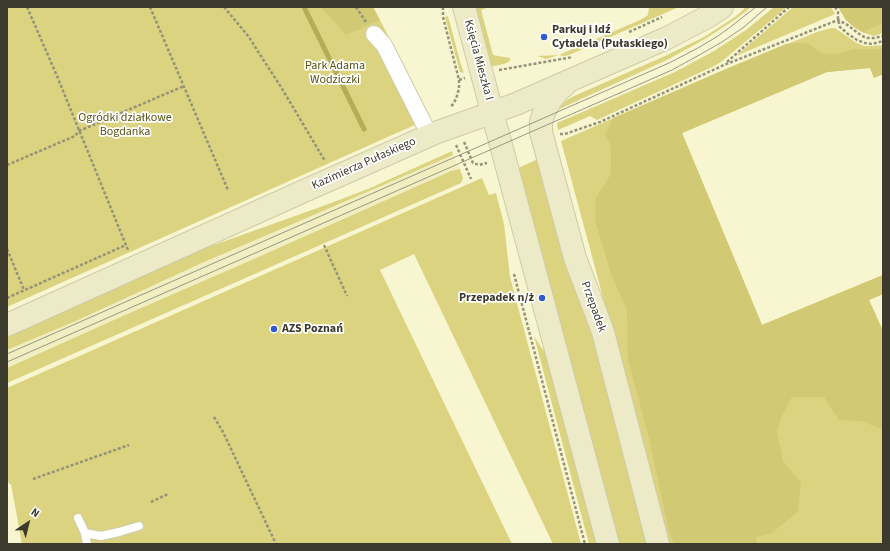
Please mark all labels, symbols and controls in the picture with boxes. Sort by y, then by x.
street label: Księcia Mieszka I [460,18,496,102]
place label: Parkuj i Idź Cytadela (Pułaskiego) [552,23,668,51]
marker: Parkuj i Idź Cytadela (Pułaskiego) [539,32,549,42]
park label: Park Adama Wodziczki [305,59,365,87]
park label: Ogródki działkowe Bogdanka [78,111,172,139]
street label: Kazimierza Pułaskiego [310,135,418,193]
street label: Przepadek [577,280,609,334]
place label: Przepadek n/ż [459,291,534,305]
marker: Przepadek n/ż [537,293,547,303]
place label: AZS Poznań [282,322,343,336]
marker: AZS Poznań [269,324,279,334]
north arrow [8,503,48,543]
text: N [28,505,42,521]

